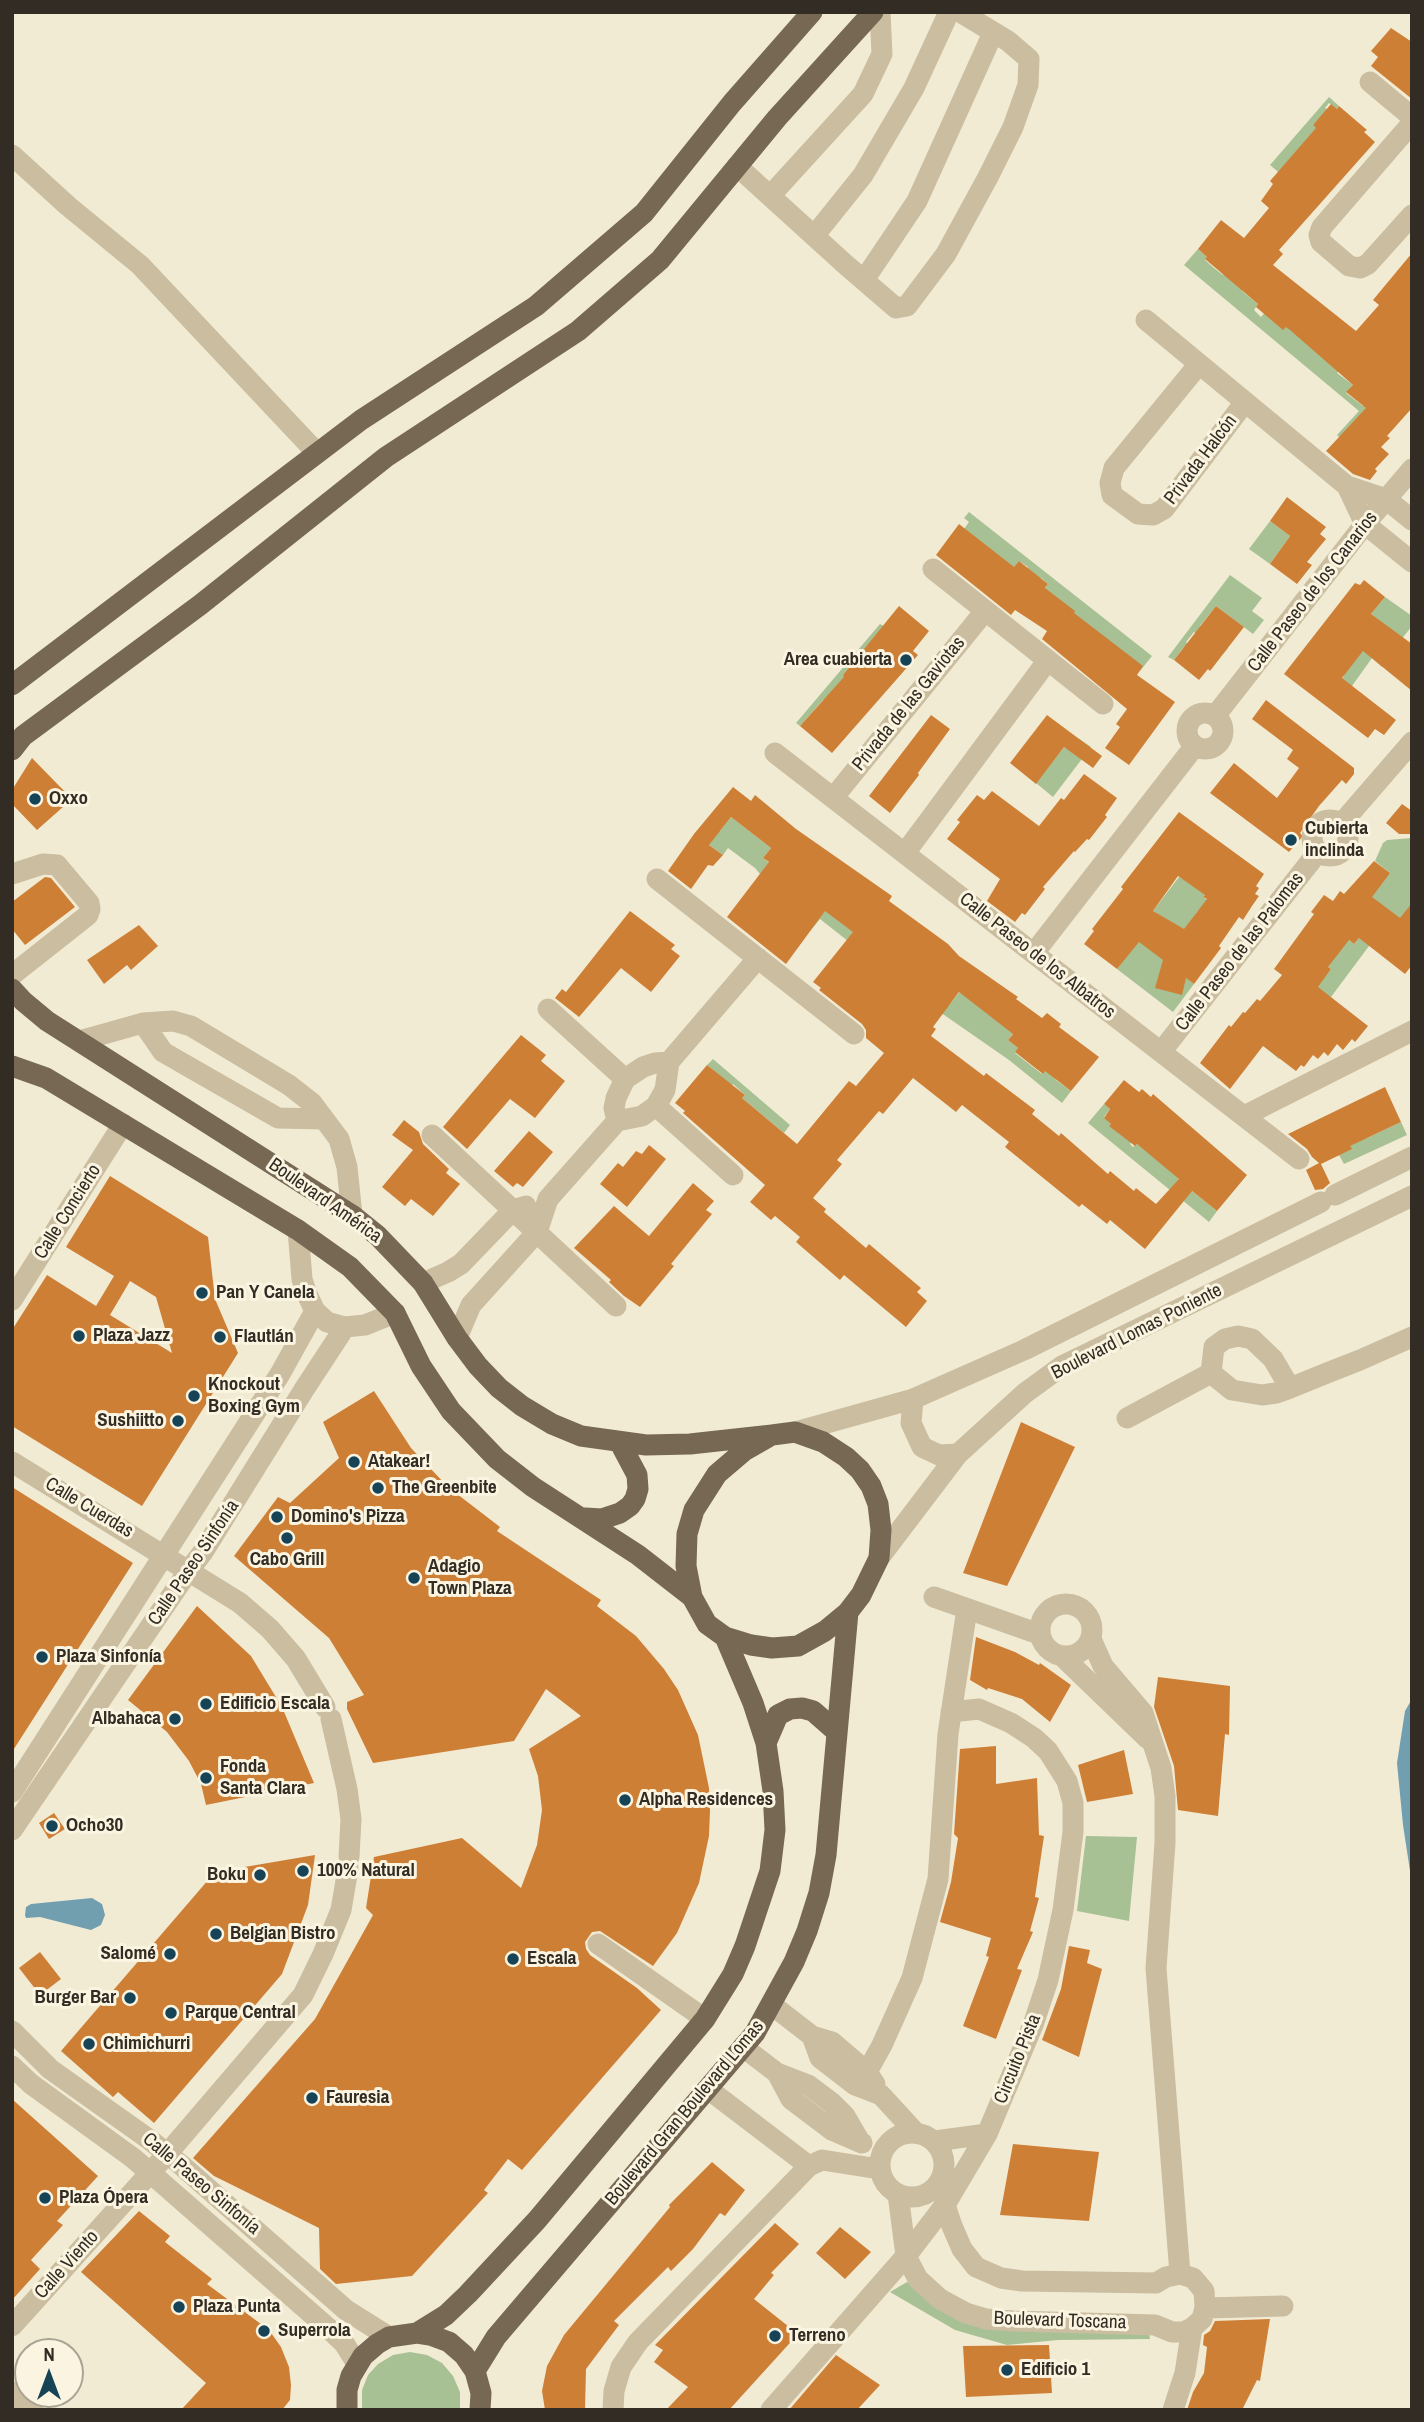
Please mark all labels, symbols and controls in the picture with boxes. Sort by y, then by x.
street label: Privada Halcón [1160,411,1242,509]
street label: Calle Paseo de los Canarios [1243,507,1383,677]
street label: Privada de las Gaviotas [848,632,970,776]
place label: Area cuabierta [784,649,892,671]
marker: Area cuabierta [898,652,914,668]
place label: Oxxo [49,788,88,810]
marker: Oxxo [27,791,43,807]
place label: Cubierta inclinda [1305,818,1368,862]
marker: Cubierta inclinda [1283,832,1299,848]
street label: Calle Paseo de las Palomas [1171,868,1309,1036]
street label: Calle Paseo de los Albatros [955,888,1119,1024]
street label: Boulevard América [264,1154,386,1248]
street label: Calle Concierto [30,1160,106,1264]
street label: Boulevard Lomas Poniente [1048,1279,1226,1385]
place label: Pan Y Canela [216,1282,315,1304]
marker: Pan Y Canela [194,1285,210,1301]
place label: Plaza Jazz [93,1325,170,1347]
place label: Flautlán [234,1326,294,1348]
marker: Plaza Jazz [71,1328,87,1344]
marker: Flautlán [212,1329,228,1345]
place label: Knockout Boxing Gym [208,1374,300,1418]
marker: Knockout Boxing Gym [186,1388,202,1404]
place label: Sushiitto [97,1410,164,1432]
marker: Sushiitto [170,1413,186,1429]
place label: Atakear! [368,1451,430,1473]
marker: Atakear! [346,1454,362,1470]
street label: Calle Cuerdas [41,1473,137,1543]
place label: The Greenbite [392,1477,497,1499]
marker: The Greenbite [370,1480,386,1496]
street label: Calle Paseo Sinfonía [144,1496,244,1630]
place label: Domino's Pizza [291,1506,405,1528]
marker: Domino's Pizza [269,1509,285,1525]
marker: Cabo Grill [279,1530,295,1546]
place label: Cabo Grill [250,1549,324,1571]
place label: Adagio Town Plaza [428,1556,512,1600]
marker: Adagio Town Plaza [406,1570,422,1586]
place label: Plaza Sinfonía [56,1646,162,1668]
marker: Plaza Sinfonía [34,1649,50,1665]
place label: Edificio Escala [220,1693,330,1715]
marker: Edificio Escala [198,1696,214,1712]
place label: Albahaca [92,1708,161,1730]
marker: Albahaca [167,1711,183,1727]
place label: Fonda Santa Clara [220,1756,306,1800]
marker: Fonda Santa Clara [198,1770,214,1786]
place label: Alpha Residences [639,1789,773,1811]
marker: Alpha Residences [617,1792,633,1808]
place label: Ocho30 [66,1815,123,1837]
marker: Ocho30 [44,1818,60,1834]
place label: 100% Natural [317,1860,415,1882]
marker: 100% Natural [295,1863,311,1879]
place label: Boku [207,1864,246,1886]
marker: Boku [252,1867,268,1883]
place label: Belgian Bistro [230,1923,336,1945]
marker: Belgian Bistro [208,1926,224,1942]
place label: Salomé [101,1943,156,1965]
marker: Salomé [162,1946,178,1962]
place label: Escala [527,1948,576,1970]
marker: Escala [505,1951,521,1967]
place label: Burger Bar [35,1987,116,2009]
marker: Burger Bar [122,1990,138,2006]
place label: Parque Central [185,2002,296,2024]
marker: Parque Central [163,2005,179,2021]
street label: Circuito Pista [990,2011,1046,2107]
street label: Boulevard Gran Boulevard Lomas [601,2016,769,2210]
place label: Chimichurri [103,2033,190,2055]
marker: Chimichurri [81,2036,97,2052]
place label: Fauresia [326,2087,389,2109]
marker: Fauresia [304,2090,320,2106]
street label: Calle Paseo Sinfonía [138,2128,264,2240]
place label: Plaza Ópera [59,2187,148,2209]
marker: Plaza Ópera [37,2190,53,2206]
street label: Calle Viento [30,2226,104,2304]
place label: Plaza Punta [193,2296,280,2318]
marker: Plaza Punta [171,2299,187,2315]
street label: Boulevard Toscana [993,2307,1127,2335]
place label: Superrola [278,2320,351,2342]
marker: Superrola [256,2323,272,2339]
place label: Terreno [789,2325,846,2347]
marker: Terreno [767,2328,783,2344]
north arrow [14,2338,84,2408]
text: N [43,2341,55,2367]
place label: Edificio 1 [1021,2359,1090,2381]
marker: Edificio 1 [999,2362,1015,2378]

